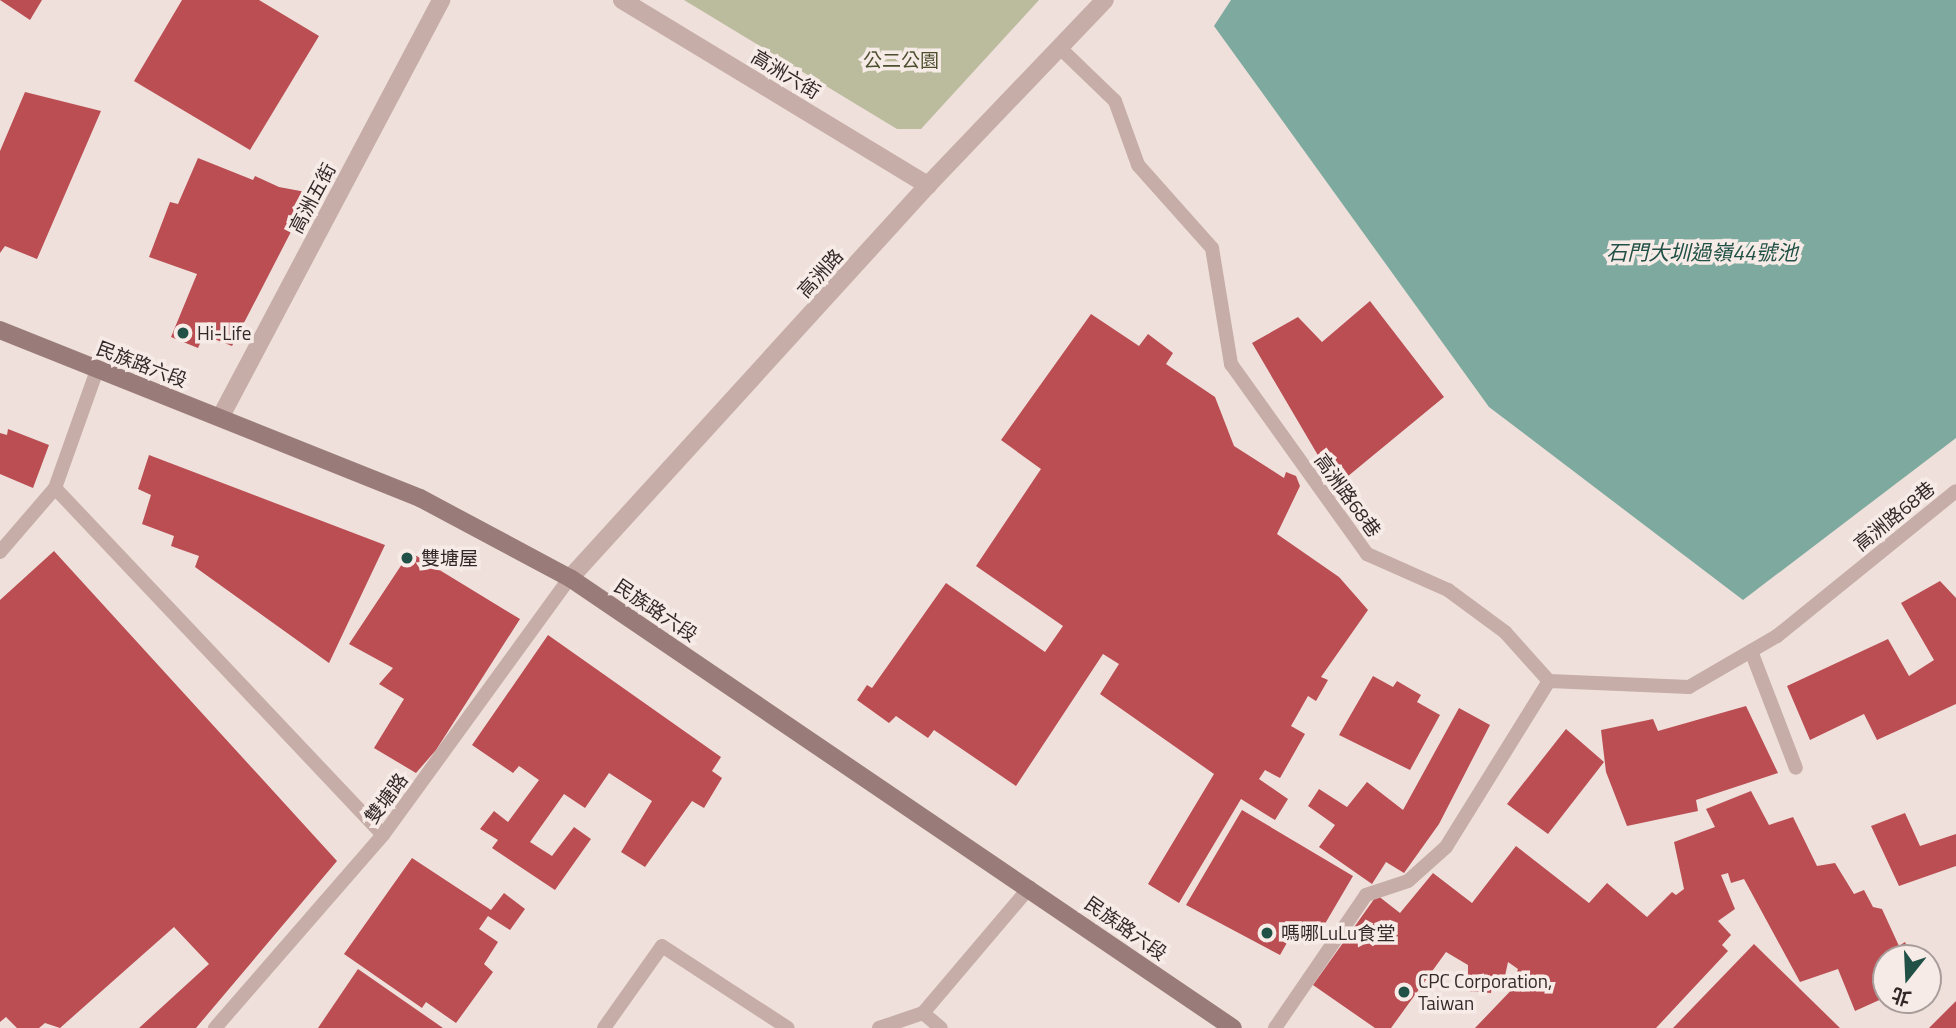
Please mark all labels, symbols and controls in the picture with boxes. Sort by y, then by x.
street label: 高洲六街 [748,45,824,103]
park label: 公二公園 [863,49,939,71]
street label: 高洲五街 [284,159,340,237]
water label: 石門大圳過嶺44號池 [1606,239,1798,265]
street label: 高洲路 [792,244,848,302]
place label: Hi-Life [197,322,251,344]
marker: Hi-Life [175,325,191,341]
street label: 民族路六段 [94,336,190,392]
street label: 高洲路68巷 [1310,449,1386,541]
street label: 高洲路68巷 [1849,477,1939,555]
place label: 雙塘屋 [421,547,478,569]
marker: 雙塘屋 [399,550,415,566]
street label: 民族路六段 [610,574,702,646]
street label: 雙塘路 [360,768,412,828]
street label: 民族路六段 [1081,891,1171,965]
place label: 嗎哪LuLu食堂 [1281,922,1395,944]
marker: 嗎哪LuLu食堂 [1259,925,1275,941]
north arrow [1872,944,1942,1014]
place label: CPC Corporation, Taiwan [1418,970,1552,1014]
text: 北 [1887,981,1915,1014]
marker: CPC Corporation, Taiwan [1396,984,1412,1000]

